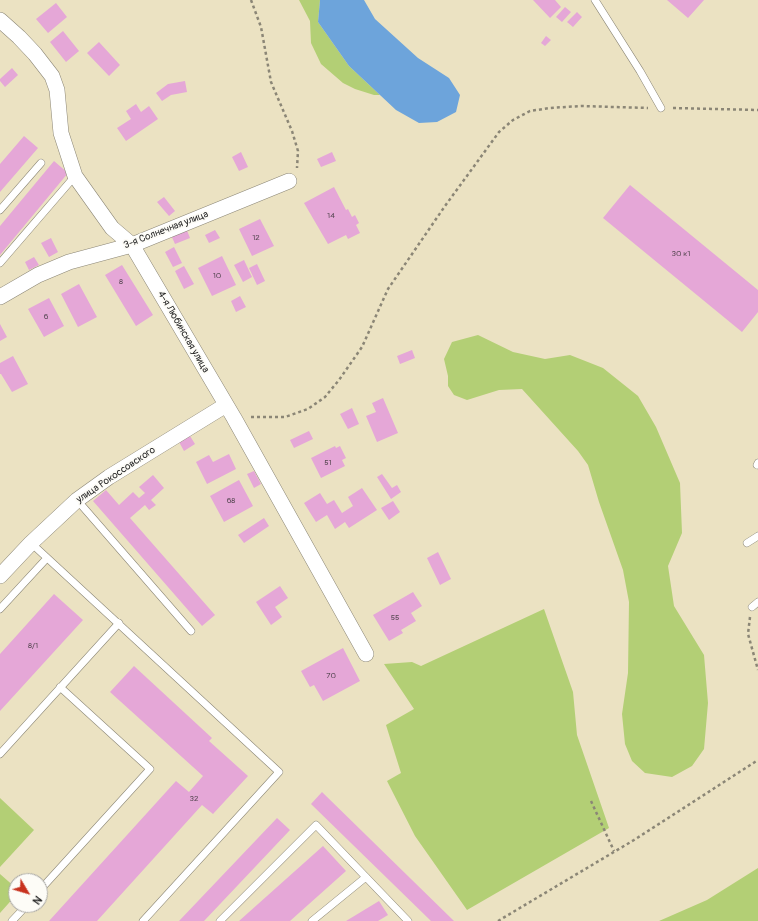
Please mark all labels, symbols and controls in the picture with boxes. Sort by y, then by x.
street label: 3-я Солнечная улица [122,208,210,252]
house number: 14 [327,211,335,221]
house number: 12 [252,233,260,243]
house number: 30 к1 [672,249,690,259]
house number: 10 [213,271,221,281]
house number: 8 [119,277,123,287]
street label: 4-я Любинская улица [155,289,211,375]
house number: 6 [44,312,48,322]
street label: улица Рокоссовского [74,444,158,506]
house number: 51 [324,458,332,468]
house number: 68 [227,496,235,506]
house number: 55 [391,613,399,623]
house number: 8/1 [28,641,38,651]
house number: 70 [326,671,336,681]
house number: 32 [190,794,198,804]
north arrow [8,873,48,913]
text: N [30,893,44,907]

